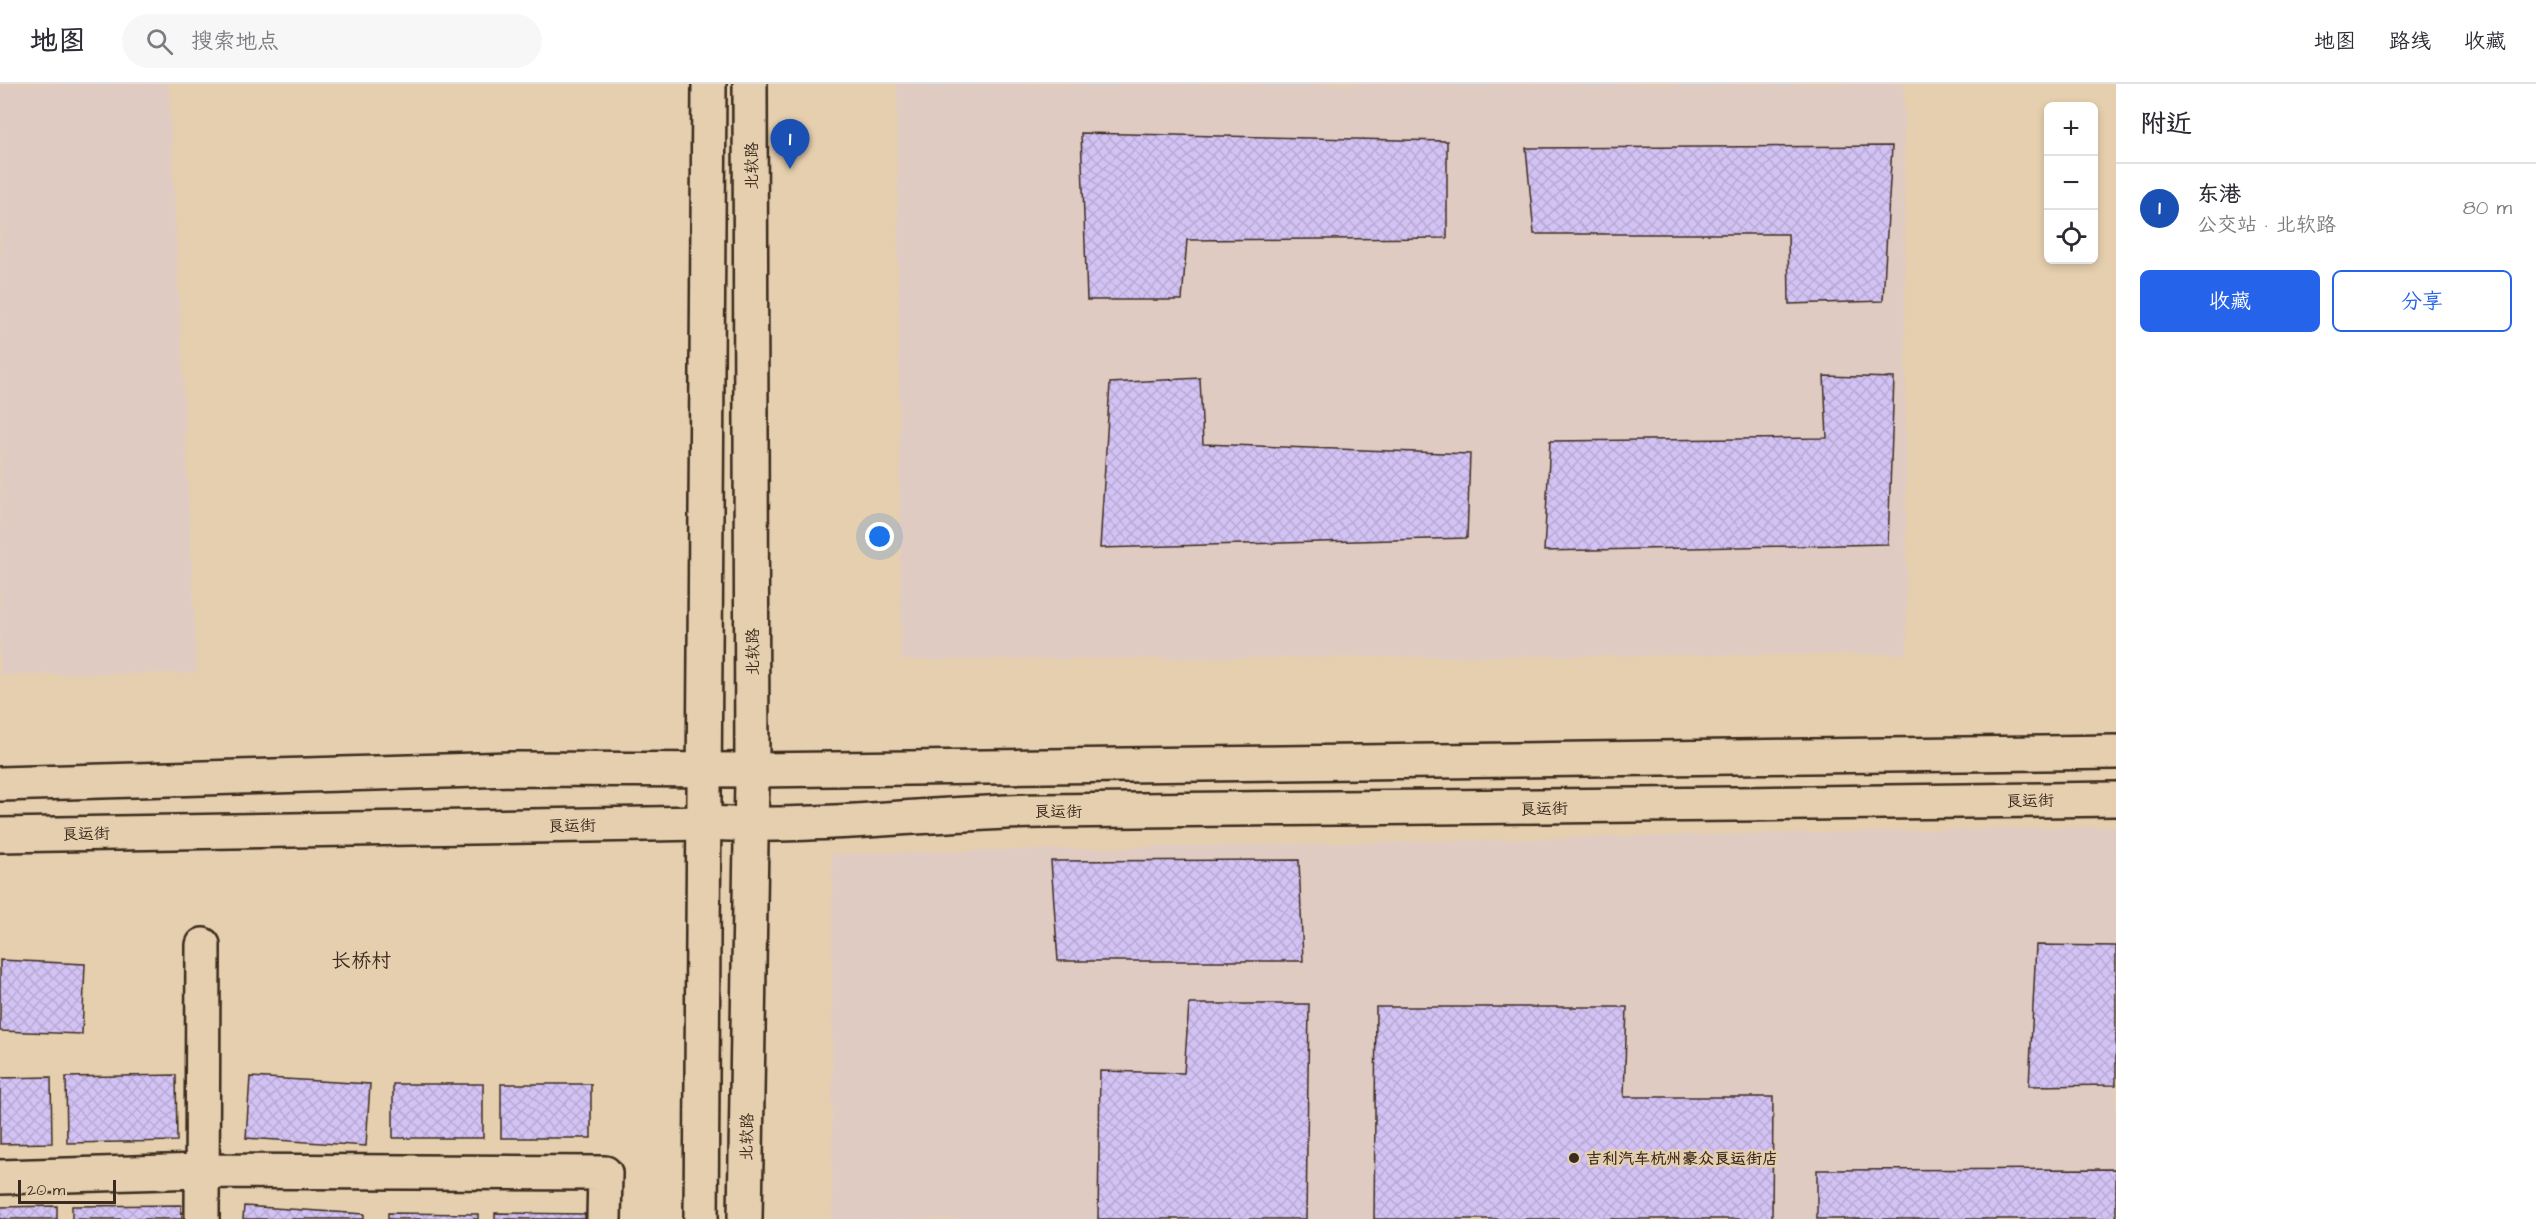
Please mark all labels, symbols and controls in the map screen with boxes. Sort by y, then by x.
search box [122,14,542,68]
text: 地图 [30,22,86,61]
icon: search [143,25,176,58]
text: 搜索地点 [191,26,279,57]
text: 地图 [2314,27,2356,56]
text: 路线 [2389,27,2431,56]
text: 收藏 [2464,27,2506,56]
map controls [2044,102,2098,264]
button: + [2044,102,2098,156]
text: 附近 [2140,106,2192,142]
pin: 1 [770,120,810,169]
street label: 北软路 [741,142,763,190]
button: − [2044,156,2098,210]
text: 东港 [2197,179,2241,210]
text: 1 [2158,194,2161,222]
text: 80 m [2463,194,2512,222]
button: locate [2044,210,2098,264]
text: 公交站 · 北软路 [2197,211,2336,239]
button: 收藏 [2140,270,2320,332]
button: 分享 [2332,270,2512,332]
your location [865,522,894,551]
street label: 北软路 [742,628,764,676]
street label: 良运街 [2006,790,2054,812]
street label: 良运街 [1520,798,1568,820]
street label: 良运街 [1034,801,1082,823]
street label: 良运街 [548,815,596,837]
street label: 良运街 [62,823,110,845]
district label: 长桥村 [331,947,391,975]
street label: 北软路 [736,1113,758,1161]
place label: 吉利汽车杭州豪众良运街店 [1586,1148,1778,1170]
marker: 吉利汽车杭州豪众良运街店 [1567,1151,1581,1165]
scale bar [18,1177,116,1204]
text: 20 m [27,1179,65,1201]

